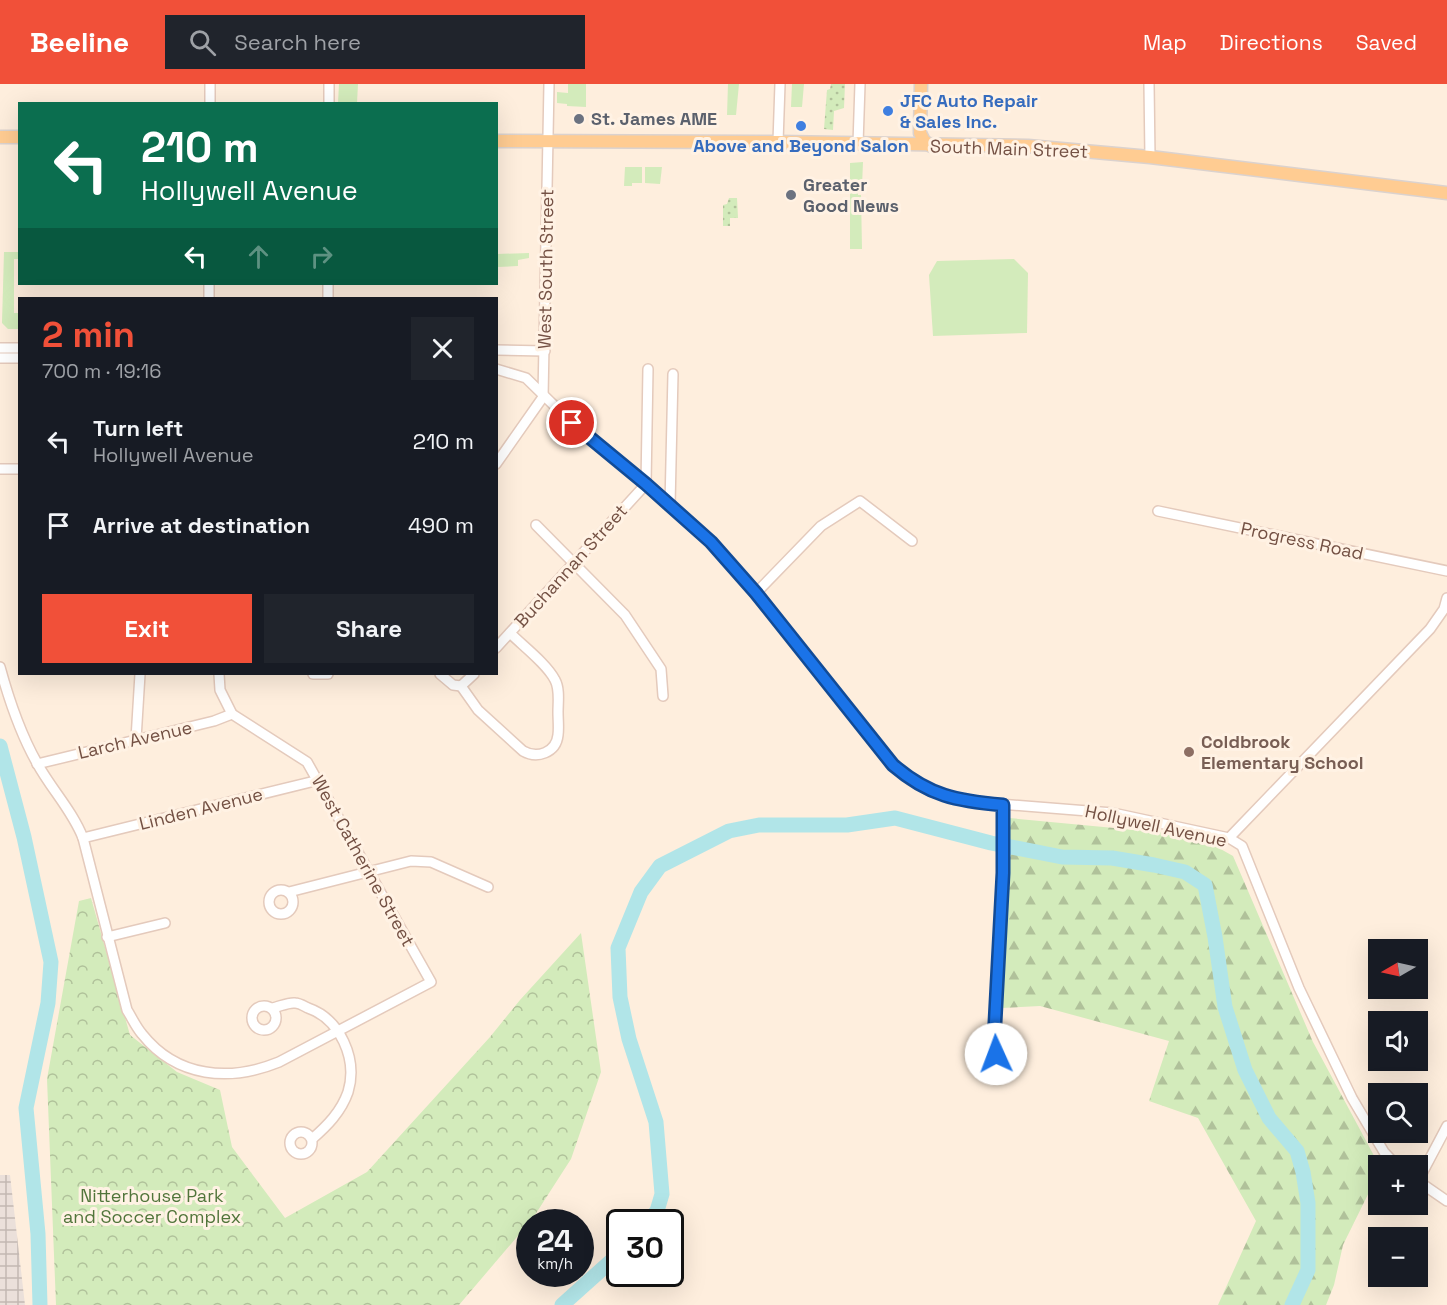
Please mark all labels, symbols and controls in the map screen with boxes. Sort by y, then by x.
search box [165,15,585,69]
text: Beeline [30,24,129,60]
icon: search [186,26,219,59]
text: Search here [234,28,361,56]
text: Map [1143,29,1187,56]
text: Directions [1220,29,1323,56]
text: Saved [1356,29,1417,56]
place label: JFC Auto Repair & Sales Inc. [900,89,1038,133]
marker: JFC Auto Repair & Sales Inc. [881,104,895,118]
place label: St. James AME [591,107,717,130]
marker: St. James AME [572,112,586,126]
marker: Above and Beyond Salon [794,119,808,133]
text: 210 m [141,121,259,174]
icon: left [42,126,120,204]
place label: Above and Beyond Salon [693,134,909,157]
street label: South Main Street [930,134,1088,163]
text: Hollywell Avenue [141,173,358,208]
place label: Greater Good News [803,173,899,217]
marker: Greater Good News [784,188,798,202]
street label: West South Street [533,189,558,349]
icon: left [179,240,212,273]
icon: ahead [242,240,275,273]
icon: right [305,240,338,273]
text: 2 min [42,312,135,358]
button: close [411,317,474,380]
text: 700 m · 19:16 [42,358,161,384]
pin [546,397,597,448]
icon: arrive [555,406,588,439]
text: Turn left [93,414,183,442]
icon: left [42,425,75,458]
text: 210 m [413,427,474,455]
text: Hollywell Avenue [93,442,254,468]
street label: Buchannan Street [509,499,632,632]
icon: arrive [42,509,75,542]
text: Arrive at destination [93,511,310,539]
text: 490 m [408,511,474,539]
street label: Progress Road [1239,516,1366,565]
button: Exit [42,594,252,663]
button: Share [264,594,474,663]
street label: Larch Avenue [76,715,194,764]
place label: Coldbrook Elementary School [1201,730,1364,774]
marker: Coldbrook Elementary School [1182,745,1196,759]
street label: West Catherine Street [307,771,420,950]
street label: Linden Avenue [137,782,265,835]
street label: Hollywell Avenue [1083,799,1229,852]
north arrow [1368,939,1428,999]
map controls [1368,939,1428,1287]
button: sound [1368,1011,1428,1071]
position arrow [964,1022,1028,1086]
button: search [1368,1083,1428,1143]
button: + [1368,1155,1428,1215]
park label: Nitterhouse Park and Soccer Complex [63,1184,241,1228]
speed limit sign: 30 [606,1209,684,1287]
text: 24 [537,1221,573,1260]
button: − [1368,1227,1428,1287]
text: km/h [537,1254,573,1273]

